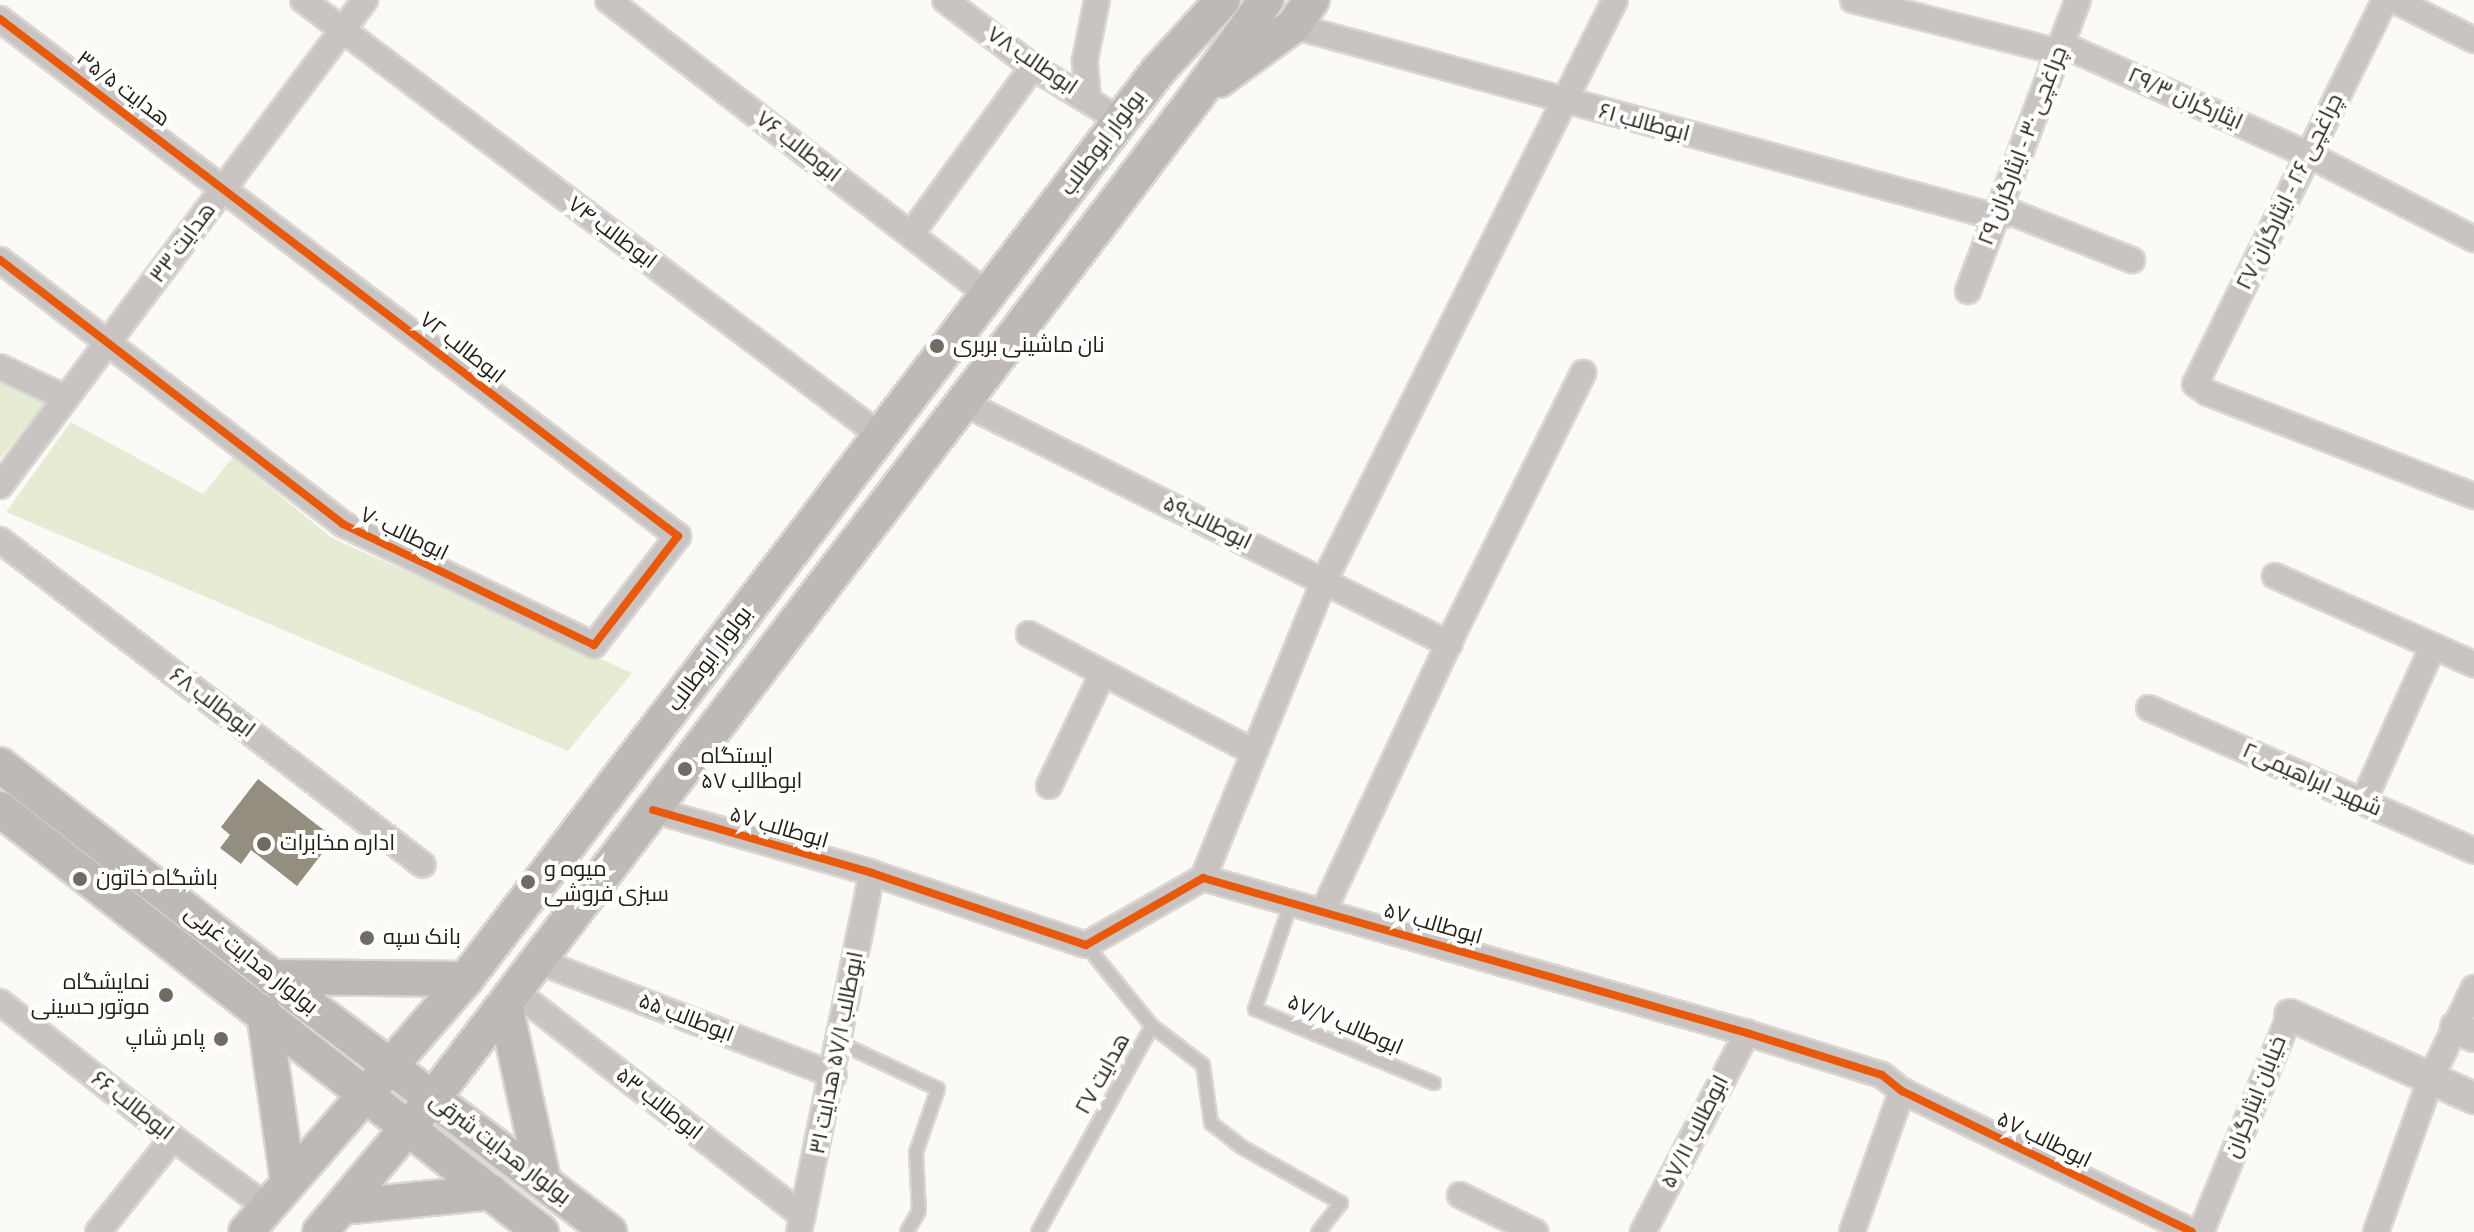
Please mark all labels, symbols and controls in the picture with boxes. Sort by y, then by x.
street label: ابوطالب ۷۸ [982,21,1082,101]
street label: چراغچی ۳۰ - ایثارگران ۲۹ [1973,43,2073,249]
street label: هدایت ۳۵/۵ [71,45,175,133]
street label: ایثارگران ۲۹/۳ [2124,62,2246,136]
street label: بولوار ابوطالب [1055,85,1151,201]
street label: چراغچی ۲۶ - ایثارگران ۲۷ [2231,90,2349,294]
street label: ابوطالب ۶۱ [1596,98,1692,148]
street label: ابوطالب ۷۶ [750,106,846,188]
street label: ابوطالب ۷۴ [562,191,662,275]
street label: هدایت ۳۳ [144,198,222,288]
street label: ابوطالب ۷۲ [414,306,510,390]
place label: نان ماشینی بربری [953,333,1105,359]
marker: نان ماشینی بربری [928,337,946,355]
street label: ابوطالب۵۹ [1159,490,1255,556]
street label: ابوطالب ۷۰ [356,501,452,567]
street label: بولوار ابوطالب [662,601,758,717]
street label: ابوطالب ۶۸ [164,662,260,744]
street label: شهید ابراهیمی۲ [2238,738,2386,822]
place label: ایستگاه ابوطالب ۵۷ [701,743,803,794]
marker: ایستگاه ابوطالب ۵۷ [676,760,694,778]
street label: ابوطالب ۵۷ [727,801,831,855]
place label: اداره مخابرات [280,831,395,857]
marker: اداره مخابرات [255,835,273,853]
place label: میوه و سبزی فروشی [544,856,669,908]
place label: باشگاه خاتون [96,866,218,892]
marker: باشگاه خاتون [71,870,89,888]
marker: میوه و سبزی فروشی [519,873,537,891]
street label: ابوطالب ۵۷ [1381,897,1485,951]
street label: بولوار هدایت غربی [179,900,323,1020]
place label: بانک سپه [383,925,461,951]
marker: بانک سپه [358,929,376,947]
street label: ابوطالب ۵۷/۱ هدایت ۳۱ [804,950,870,1156]
place label: نمایشگاه موتور حسینی [31,969,150,1020]
marker: نمایشگاه موتور حسینی [157,986,175,1004]
street label: ابوطالب ۵۵ [635,988,737,1048]
street label: ابوطالب ۵۷/۷ [1283,989,1407,1061]
place label: پامر شاپ [125,1026,205,1052]
street label: هدایت ۲۷ [1070,1029,1136,1119]
marker: پامر شاپ [212,1030,230,1048]
street label: خیابان ایثارگران [2220,1032,2292,1162]
street label: ابوطالب ۵۳ [610,1062,708,1146]
street label: ابوطالب ۶۶ [86,1066,178,1146]
street label: ابوطالب ۵۷/۱۱ [1655,1071,1735,1193]
street label: بولوار هدایت شرقی [424,1087,576,1211]
street label: ابوطالب ۵۷ [1993,1106,2095,1174]

